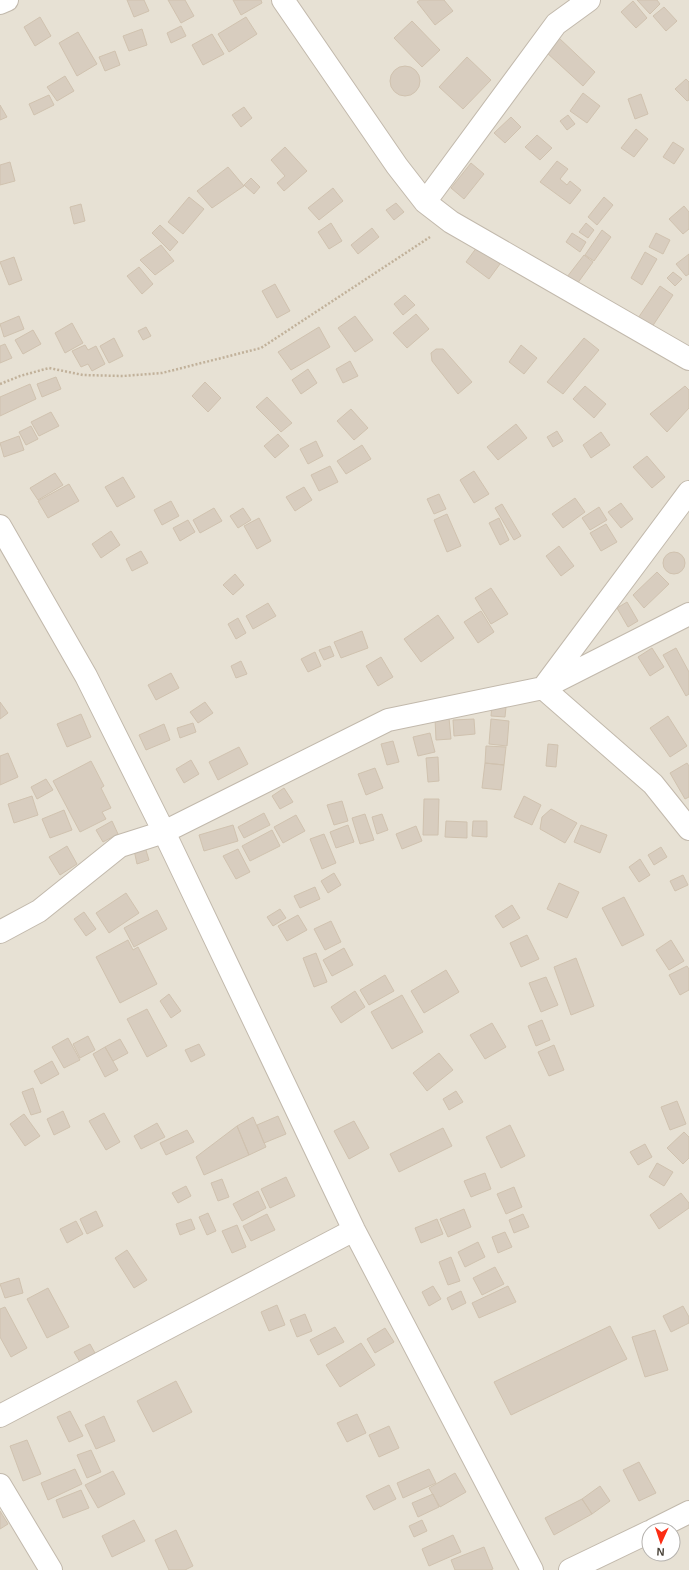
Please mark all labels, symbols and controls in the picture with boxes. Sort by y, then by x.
north arrow [641,1522,681,1562]
text: N [656,1546,665,1558]

